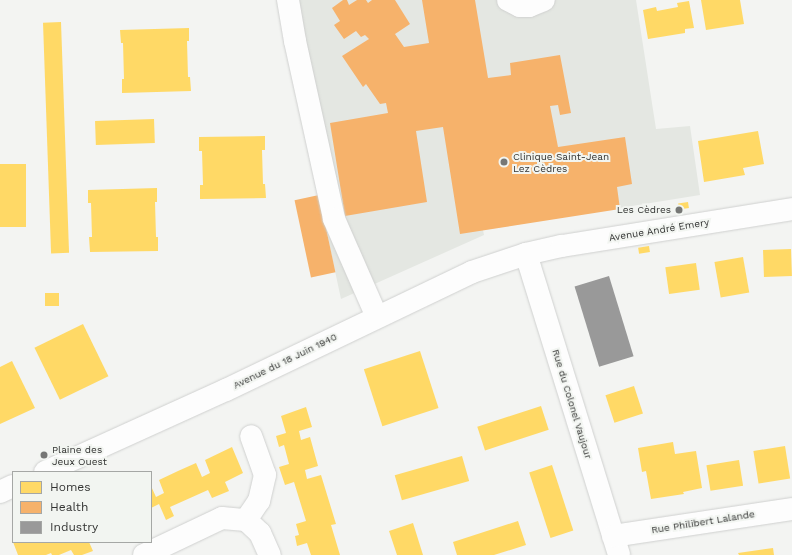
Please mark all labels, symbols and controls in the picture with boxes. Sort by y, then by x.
place label: Clinique Saint-Jean Lez Cèdres [513,150,609,174]
marker: Clinique Saint-Jean Lez Cèdres [498,156,510,168]
place label: Les Cèdres [617,204,671,216]
marker: Les Cèdres [674,205,684,215]
street label: Avenue André Emery [608,216,710,244]
street label: Avenue du 18 Juin 1940 [231,331,339,391]
street label: Rue du Colonel Vaujour [549,347,595,461]
place label: Plaine des Jeux Ouest [52,443,107,466]
marker: Plaine des Jeux Ouest [39,450,49,460]
legend [12,471,152,543]
text: Homes [50,480,91,494]
text: Health [50,500,88,514]
street label: Rue Philibert Lalande [650,508,756,536]
text: Industry [50,520,98,534]

